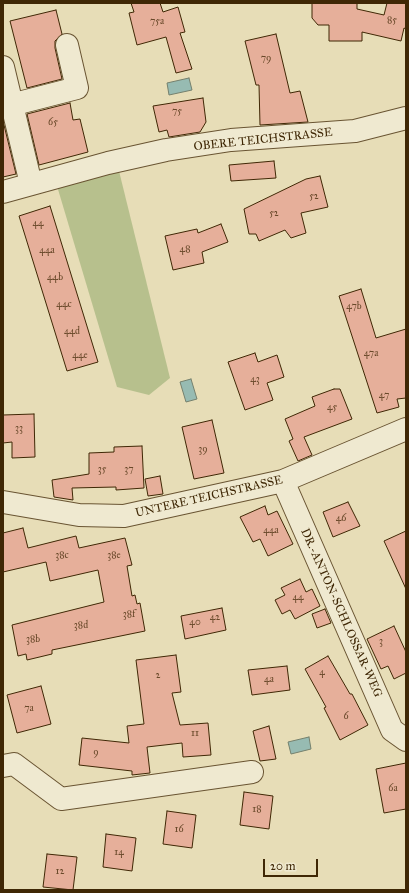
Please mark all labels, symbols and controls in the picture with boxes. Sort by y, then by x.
house number: 85 [387,15,397,27]
house number: 75a [150,16,164,28]
house number: 79 [261,53,271,65]
house number: 75 [172,106,182,118]
house number: 65 [48,117,58,129]
street label: OBERE TEICHSTRASSE [193,126,333,154]
house number: 52 [309,191,319,203]
house number: 52 [269,208,279,220]
house number: 44 [32,218,44,230]
house number: 48 [180,244,190,256]
house number: 44a [39,245,55,257]
house number: 44b [47,272,63,284]
house number: 44c [56,299,72,311]
house number: 47b [346,301,362,313]
house number: 44d [64,326,80,338]
house number: 47a [364,348,378,360]
house number: 44e [72,350,88,362]
house number: 43 [250,374,260,386]
house number: 47 [379,390,389,402]
house number: 45 [327,402,337,414]
house number: 33 [15,423,23,435]
house number: 39 [198,444,208,456]
house number: 35 [98,464,106,476]
house number: 37 [124,464,134,476]
street label: UNTERE TEICHSTRASSE [134,473,284,521]
house number: 46 [336,513,346,525]
house number: 44a [263,525,279,537]
street label: DR.-ANTON-SCHLOSSAR-WEG [297,526,385,700]
house number: 38c [55,550,69,562]
house number: 38e [107,550,121,562]
house number: 44 [292,592,304,604]
house number: 38f [123,609,135,621]
house number: 42 [210,612,220,624]
house number: 40 [189,617,201,629]
house number: 38d [74,620,88,632]
house number: 38b [26,634,40,646]
house number: 3 [379,636,383,648]
house number: 4 [319,667,325,679]
house number: 2 [156,670,160,682]
house number: 4a [264,674,274,686]
house number: 7a [24,703,34,715]
house number: 6 [343,711,349,723]
house number: 11 [191,728,199,740]
house number: 9 [93,747,99,759]
house number: 6a [388,783,398,795]
house number: 18 [252,804,262,816]
house number: 16 [174,824,184,836]
house number: 14 [114,847,124,859]
scale bar [265,851,320,877]
text: 20 m [270,859,296,873]
house number: 12 [56,866,64,878]

